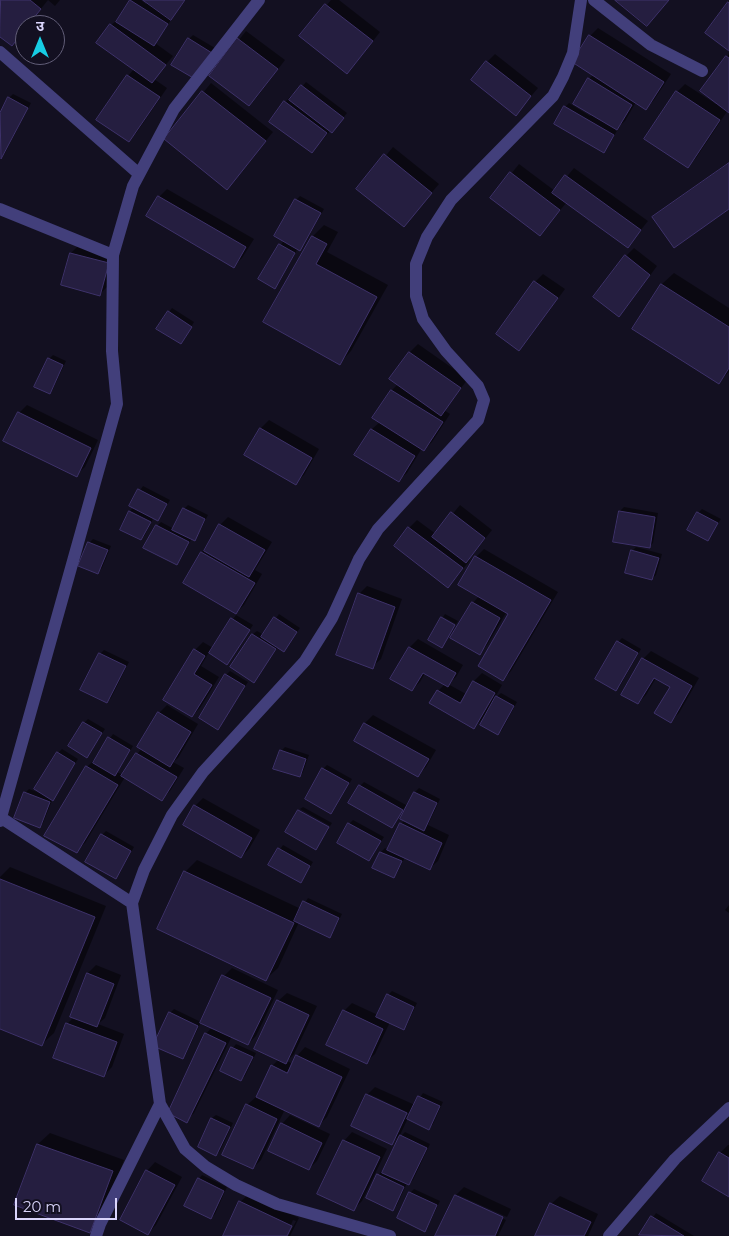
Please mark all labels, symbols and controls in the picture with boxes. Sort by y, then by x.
north arrow [15,15,65,65]
text: उ [36,17,44,35]
scale bar [18,1188,120,1220]
text: 20 m [23,1197,61,1216]

